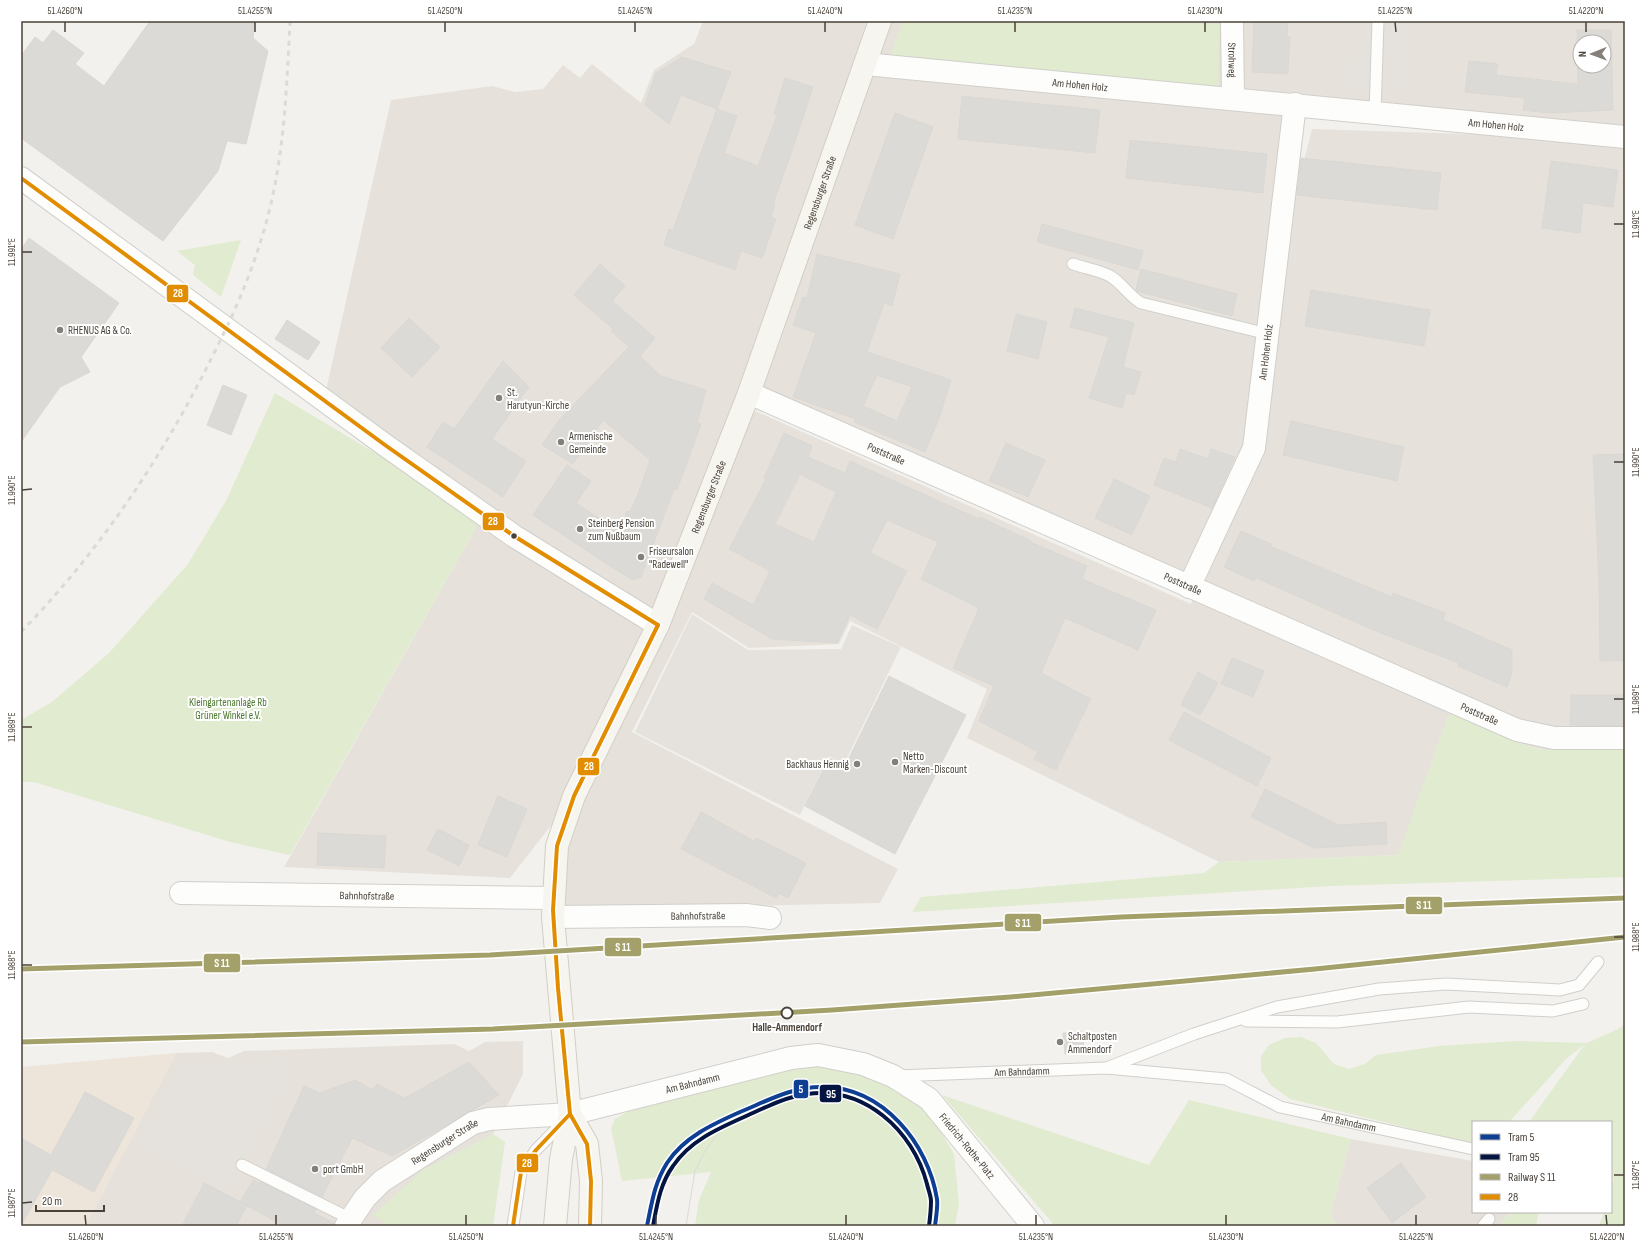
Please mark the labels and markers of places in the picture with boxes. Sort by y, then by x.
place label: RHENUS AG & Co. [68,324,132,337]
marker: RHENUS AG & Co. [55,325,65,335]
place label: St. Harutyun-Kirche [507,386,569,412]
marker: St. Harutyun-Kirche [494,393,504,403]
place label: Armenische Gemeinde [568,430,613,456]
marker: Armenische Gemeinde [556,437,566,447]
place label: Steinberg Pension zum Nußbaum [588,517,654,543]
marker: Steinberg Pension zum Nußbaum [575,524,585,534]
unlabelled marker [509,531,519,541]
place label: Friseursalon "Radewell" [649,545,694,571]
marker: Friseursalon "Radewell" [636,552,646,562]
place label: Netto Marken-Discount [903,750,968,776]
marker: Netto Marken-Discount [890,757,900,767]
place label: Backhaus Hennig [786,758,850,771]
marker: Backhaus Hennig [852,759,862,769]
marker: Halle-Ammendorf [780,1006,794,1020]
place label: Halle-Ammendorf [752,1021,822,1034]
place label: Schaltposten Ammendorf [1067,1030,1117,1056]
marker: Schaltposten Ammendorf [1055,1037,1065,1047]
place label: port GmbH [323,1163,363,1176]
marker: port GmbH [310,1164,320,1174]

